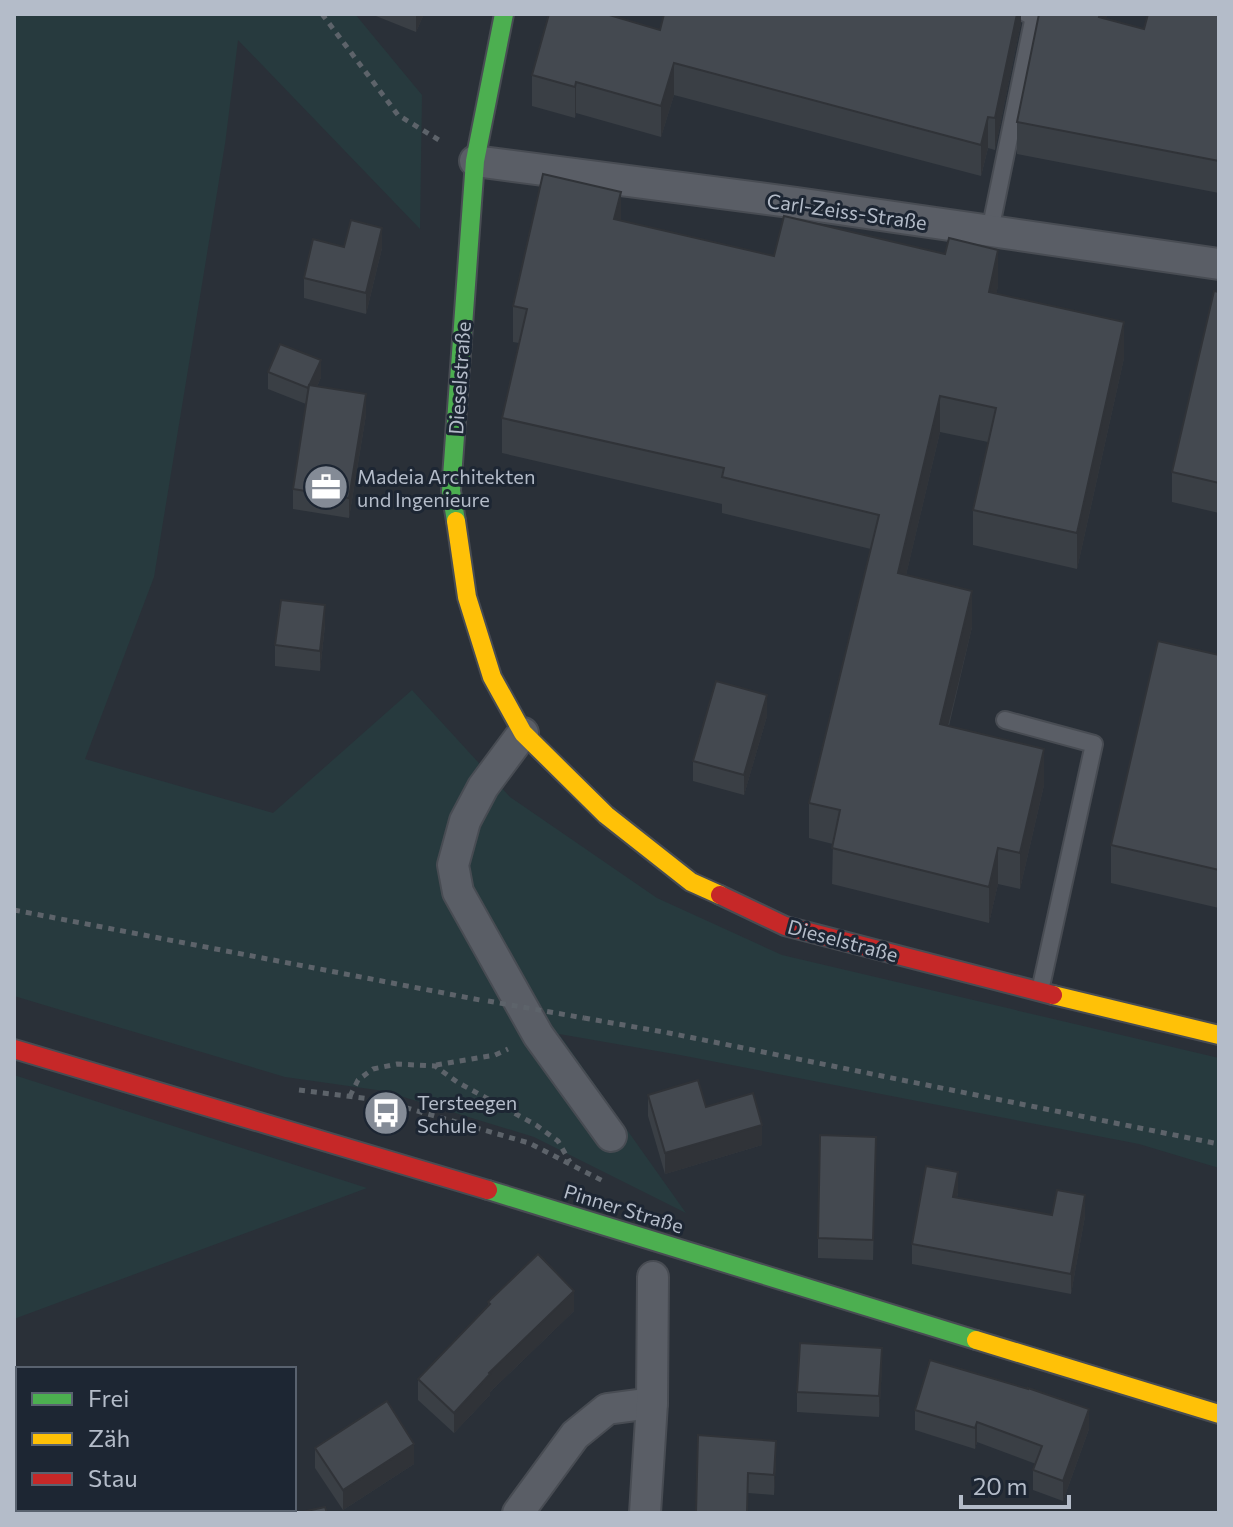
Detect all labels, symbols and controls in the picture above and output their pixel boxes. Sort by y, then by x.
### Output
street label: Carl-Zeiss-Straße [766,188,928,234]
street label: Dieselstraße [443,321,475,435]
office icon: Madeia Architekten und Ingenieure [302,463,350,511]
place label: Madeia Architekten und Ingenieure [357,464,535,511]
street label: Dieselstraße [785,914,901,966]
bus stop icon: Tersteegen Schule [362,1089,410,1137]
place label: Tersteegen Schule [417,1090,517,1137]
street label: Pinner Straße [561,1178,687,1238]
legend [16,1367,296,1511]
text: Frei [88,1383,129,1412]
text: Zäh [88,1423,130,1452]
scale bar [961,1459,1069,1509]
text: Stau [88,1463,138,1492]
text: 20 m [973,1471,1027,1500]

